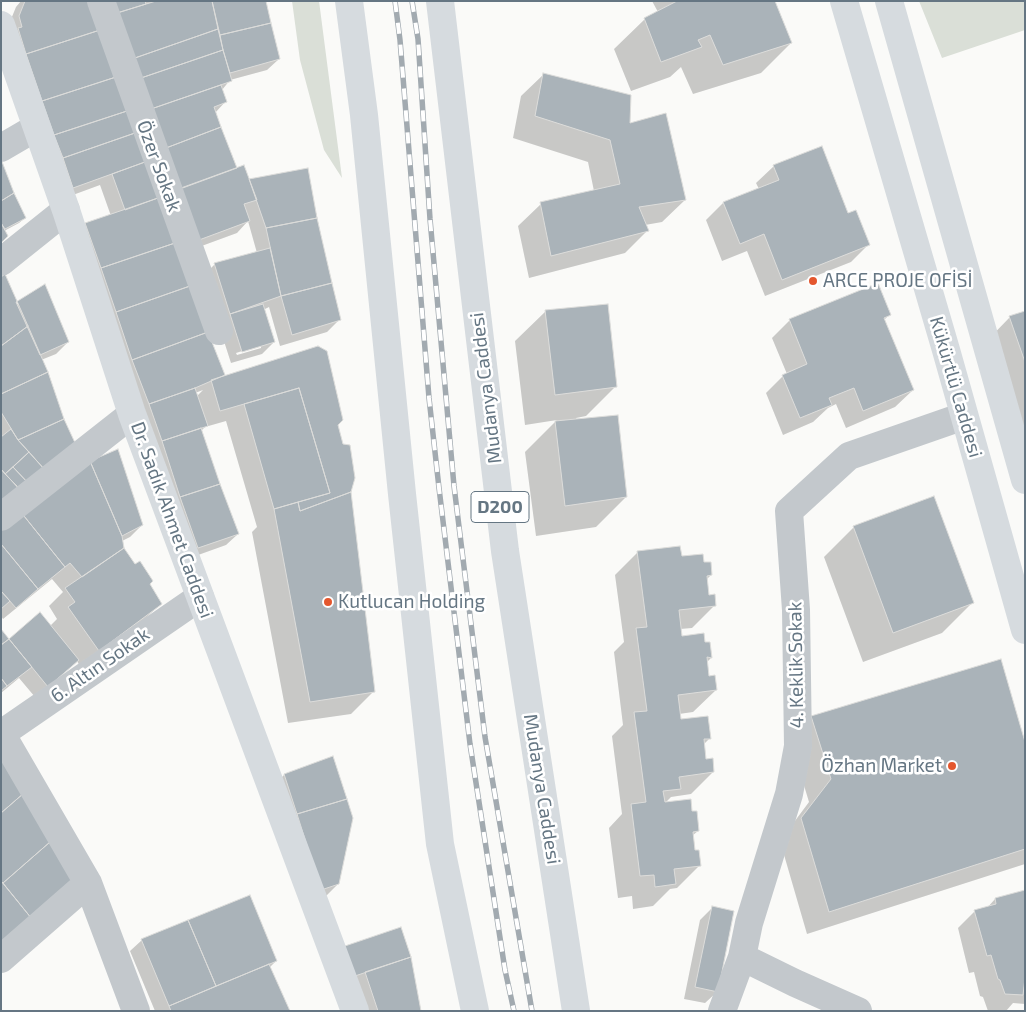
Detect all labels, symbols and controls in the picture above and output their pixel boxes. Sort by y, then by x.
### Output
street label: Özer Sokak [132,117,186,215]
place label: ARCE PROJE OFİSİ [823,270,972,292]
marker: ARCE PROJE OFİSİ [807,275,819,287]
street label: Mudanya Caddesi [465,311,507,465]
street label: Kükürtlü Caddesi [925,314,987,460]
street label: Dr. Sadık Ahmet Caddesi [126,419,218,621]
road number: D200 [471,492,529,522]
place label: Kutlucan Holding [338,591,485,613]
marker: Kutlucan Holding [322,596,334,608]
street label: 4. Keklik Sokak [783,602,809,728]
street label: 6. Altın Sokak [46,623,154,707]
street label: Mudanya Caddesi [519,712,565,866]
place label: Özhan Market [821,755,942,777]
marker: Özhan Market [946,760,958,772]

